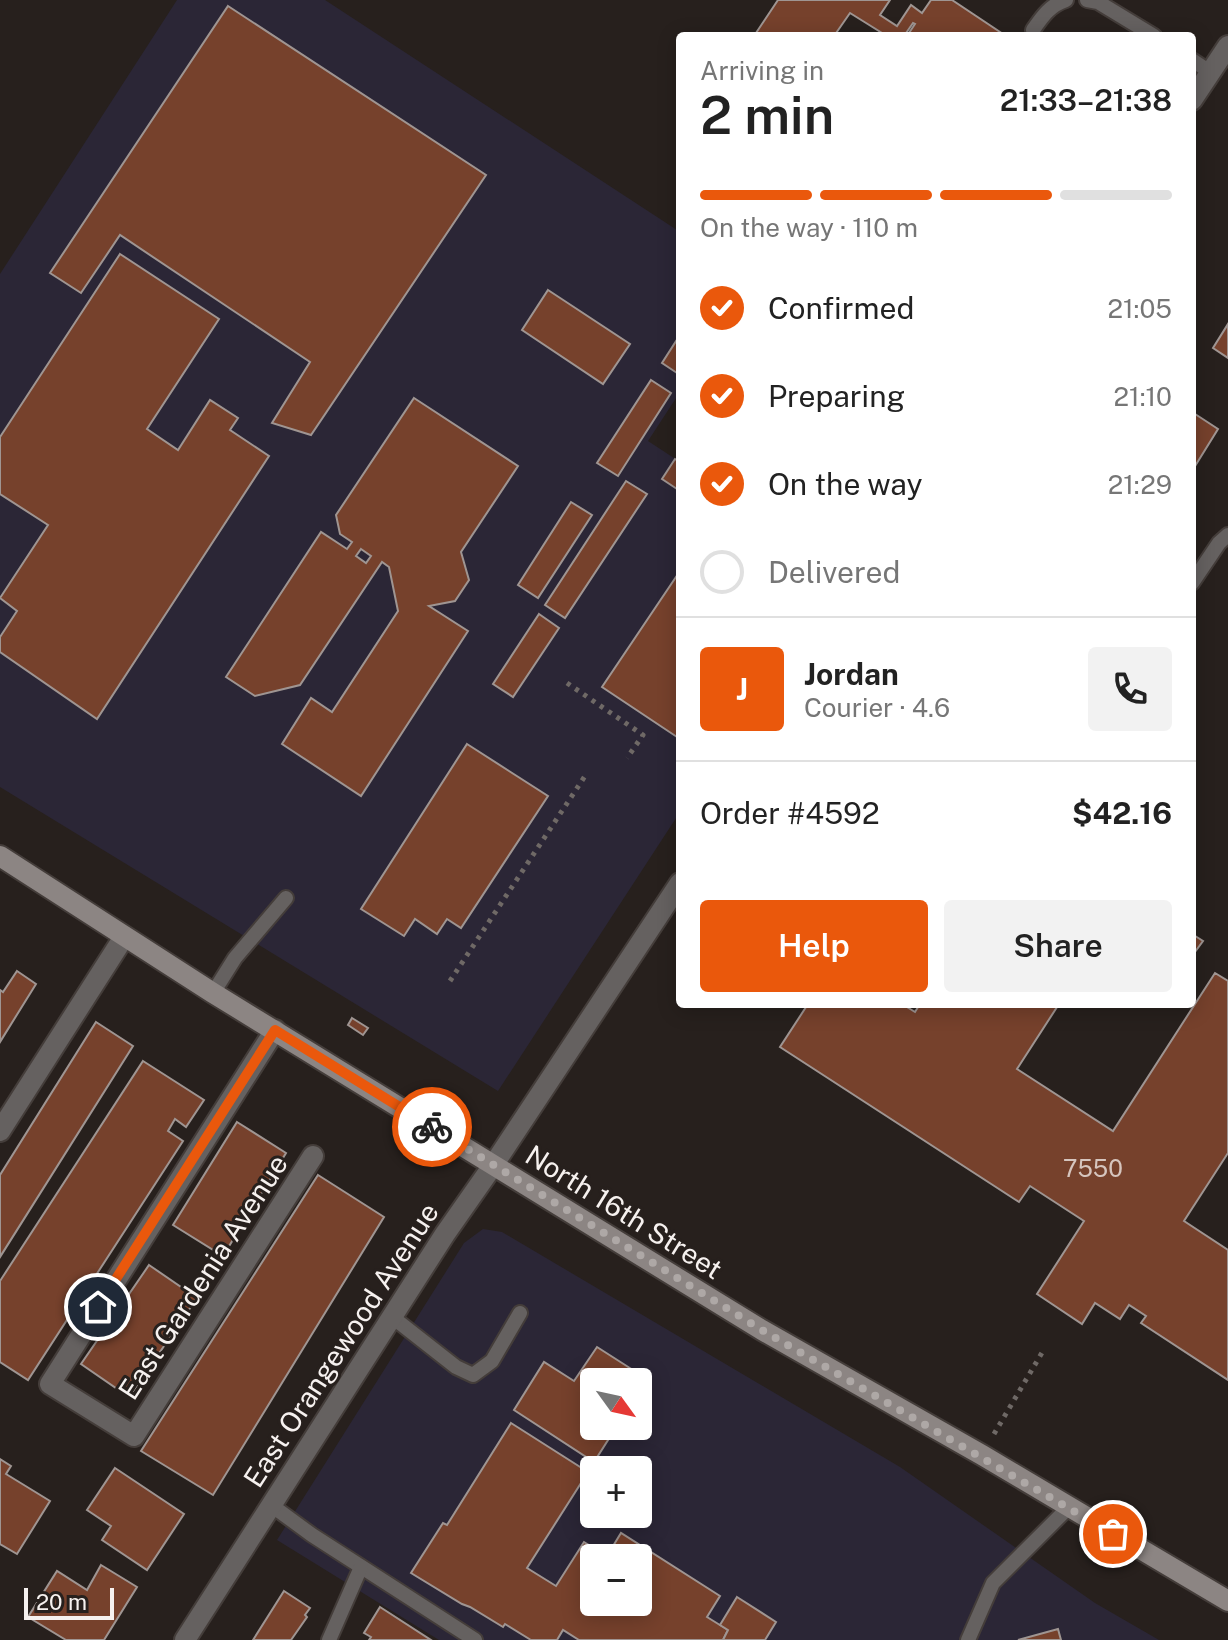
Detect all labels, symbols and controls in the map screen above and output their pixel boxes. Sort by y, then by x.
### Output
text: Arriving in [700,55,824,86]
text: 21:33–21:38 [1000,82,1172,118]
text: 2 min [700,85,834,146]
text: On the way · 110 m [700,212,918,243]
icon: check [700,286,744,330]
text: Confirmed [768,290,914,326]
text: 21:05 [1107,293,1172,324]
icon: check [700,374,744,418]
text: Preparing [768,378,905,414]
text: 21:10 [1114,381,1172,412]
icon: check [700,462,744,506]
text: On the way [768,466,922,502]
text: 21:29 [1108,469,1172,500]
text: Delivered [768,554,900,590]
button: phone [1088,647,1172,731]
text: Jordan [804,656,899,692]
text: J [736,671,748,707]
text: Courier · 4.6 [804,692,950,723]
text: Order #4592 [700,795,880,831]
text: $42.16 [1072,795,1172,831]
button: Help [700,900,928,992]
button: Share [944,900,1172,992]
courier [392,1087,472,1167]
icon: bike [410,1105,454,1149]
street label: North 16th Street [520,1138,729,1285]
street label: East Gardenia Avenue [111,1148,294,1405]
house number: 7550 [1063,1154,1123,1182]
street label: East Orangewood Avenue [236,1196,445,1493]
pin [64,1273,132,1341]
icon: home [76,1285,120,1329]
north arrow [580,1368,652,1440]
map controls [580,1368,652,1616]
button: + [580,1456,652,1528]
pin [1079,1500,1147,1568]
icon: bag [1091,1512,1135,1556]
button: − [580,1544,652,1616]
scale bar [24,1584,114,1620]
text: 20 m [36,1589,87,1615]

